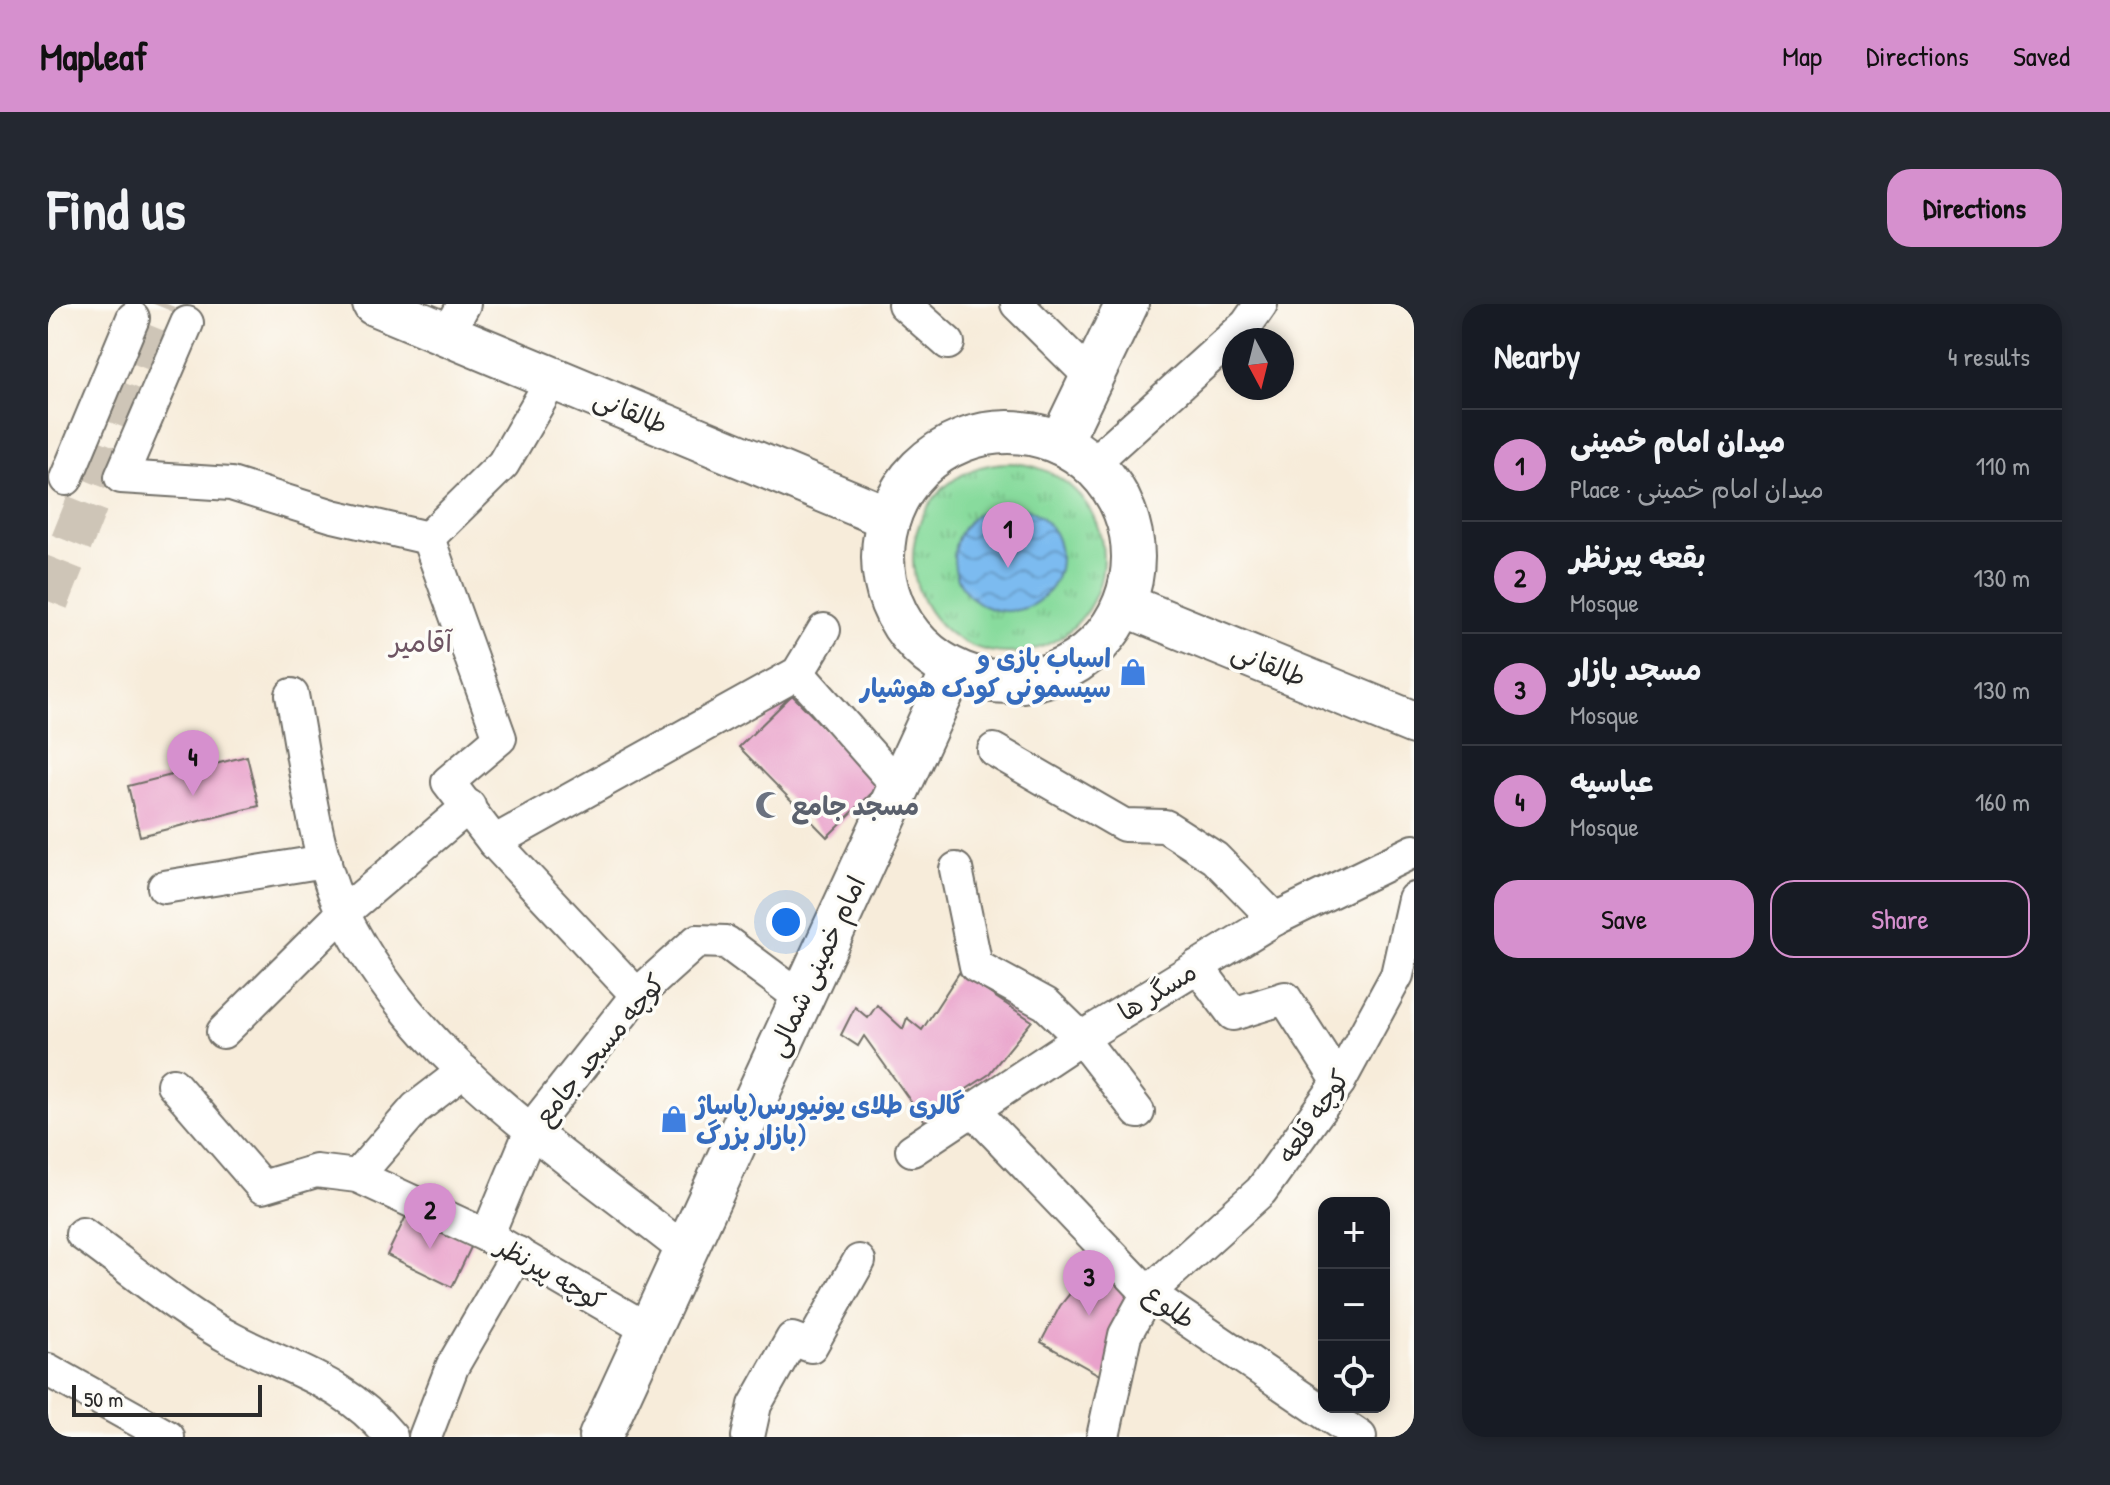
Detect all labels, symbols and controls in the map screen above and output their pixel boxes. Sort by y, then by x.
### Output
text: Mapleaf [40,30,148,82]
text: Map [1782,37,1822,75]
text: Directions [1866,37,1969,75]
text: Saved [2013,37,2070,75]
button: Directions [1887,169,2062,247]
text: Find us [48,171,186,246]
north arrow [1222,328,1294,400]
text: Nearby [1494,333,1580,379]
text: 4 results [1948,339,2030,374]
street label: طالقانی [589,380,673,442]
text: میدان امام خمینی [1570,421,1786,461]
text: 1 [1515,448,1525,483]
text: 110 m [1976,448,2030,483]
text: Place · میدان امام خمینی [1570,471,1824,506]
pin: 1 [982,502,1034,568]
text: بقعه پیرنظر [1570,537,1706,577]
text: 2 [1514,560,1526,595]
text: 130 m [1974,560,2030,595]
text: Mosque [1570,585,1639,620]
district label: آقامیر [388,623,453,661]
street label: طالقانی [1227,633,1311,695]
place label: اسباب بازی و سیسمونی کودک هوشیار [858,640,1111,705]
text: مسجد بازار [1570,649,1702,689]
shop icon: اسباب بازی و سیسمونی کودک هوشیار [1118,657,1148,687]
text: 3 [1514,672,1526,707]
text: 130 m [1974,672,2030,707]
text: Mosque [1570,697,1639,732]
pin: 4 [167,730,219,796]
text: عباسیه [1570,761,1653,801]
text: 4 [1515,784,1525,819]
text: 160 m [1975,784,2030,819]
place label: مسجد جامع [791,788,919,825]
mosque icon: مسجد جامع [754,790,784,820]
text: Mosque [1570,809,1639,844]
street label: امام خمینی شمالی [759,870,876,1063]
button: Save [1494,880,1754,958]
button: Share [1770,880,2030,958]
your location [766,902,806,942]
street label: مسگر ها [1111,953,1203,1029]
street label: کوچه مسجد جامع [525,966,674,1133]
street label: کوچه قلعه [1269,1062,1357,1170]
place label: گالری طلای یونیورس(پاساژ بازار بزرگ) [694,1087,965,1152]
shop icon: گالری طلای یونیورس(پاساژ بازار بزرگ) [659,1104,689,1134]
pin: 2 [404,1183,456,1249]
map controls [1318,1197,1390,1413]
button: + [1318,1197,1390,1269]
street label: کوچه پیرنظر [489,1227,612,1318]
pin: 3 [1063,1250,1115,1316]
button: − [1318,1269,1390,1341]
street label: طلوع [1137,1275,1203,1338]
button: locate [1318,1341,1390,1413]
scale bar [72,1381,262,1417]
text: 50 m [84,1384,123,1414]

